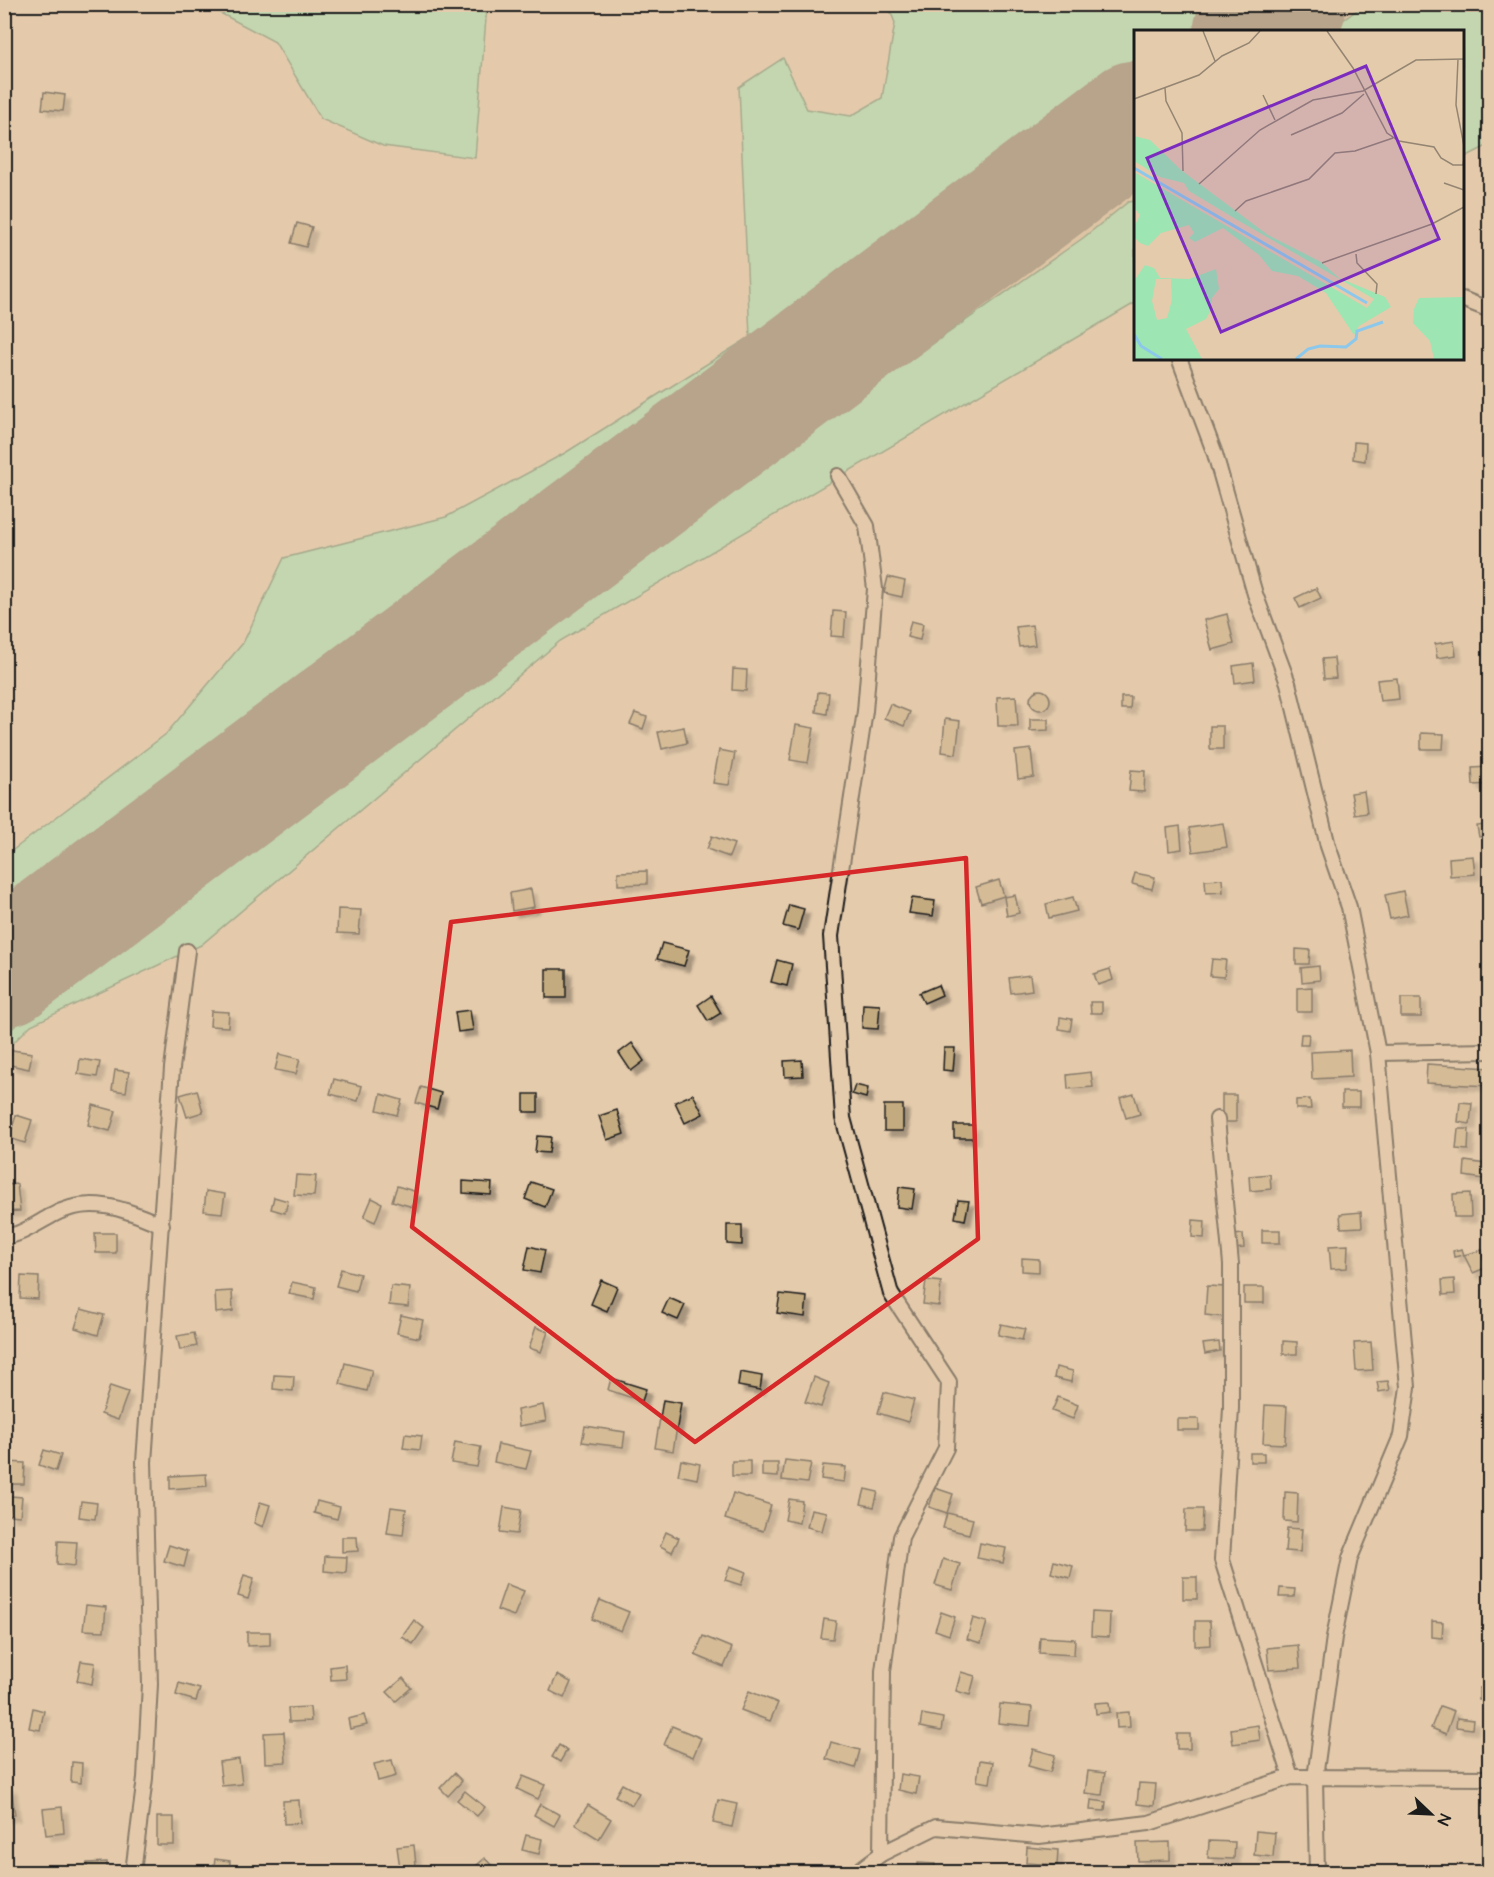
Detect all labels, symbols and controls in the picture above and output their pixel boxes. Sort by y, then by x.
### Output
inset map [1134,30,1464,360]
north arrow [1401,1784,1461,1844]
text: N [1432,1811,1456,1828]

